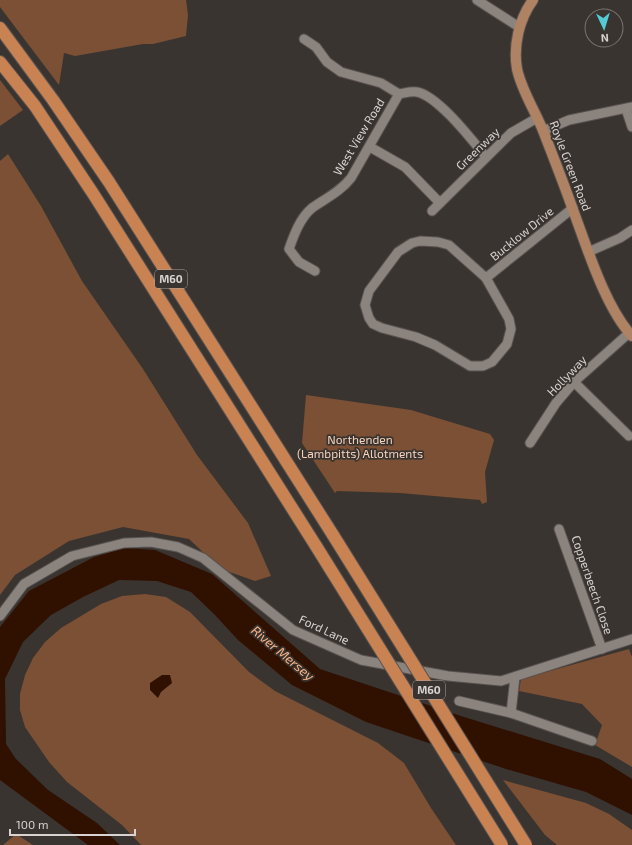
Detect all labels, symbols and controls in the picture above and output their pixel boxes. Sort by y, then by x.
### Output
north arrow [584,8,624,48]
text: N [600,32,609,45]
street label: West View Road [330,95,387,178]
street label: Royle Green Road [547,119,595,213]
street label: Greenway [453,124,502,172]
street label: Bucklow Drive [487,203,556,263]
road number: M60 [155,270,187,288]
street label: Hollyway [544,352,589,398]
park label: Northenden (Lambpitts) Allotments [297,432,423,460]
street label: Copperbeech Close [569,533,616,636]
street label: Ford Lane [297,611,352,647]
water label: River Mersey [248,622,318,684]
road number: M60 [413,681,445,699]
scale bar [10,811,135,837]
text: 100 m [16,817,48,831]

